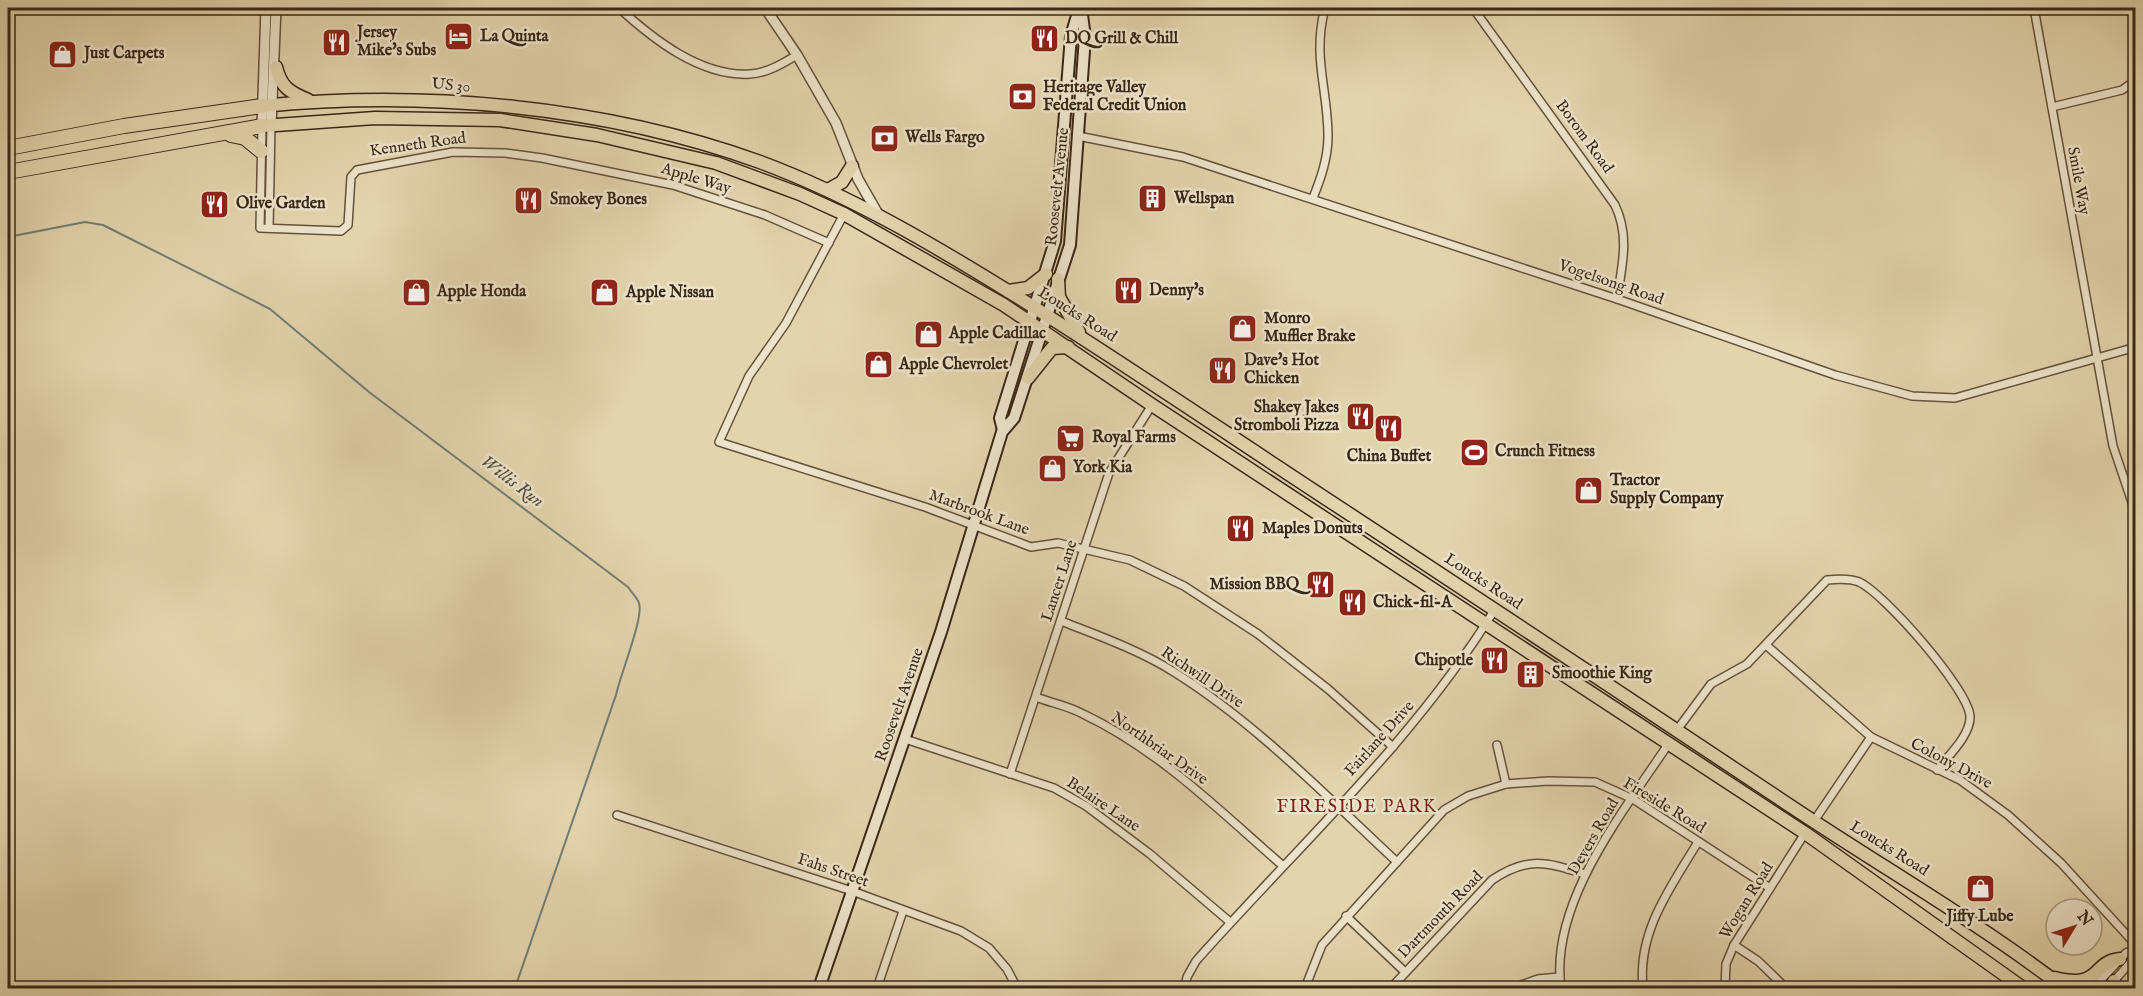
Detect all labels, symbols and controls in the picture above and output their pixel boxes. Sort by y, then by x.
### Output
hotel icon: La Quinta [443,21,475,53]
place label: Jersey Mike's Subs [355,23,437,61]
restaurant icon: DQ Grill & Chill [1028,23,1060,55]
restaurant icon: Jersey Mike's Subs [320,26,352,58]
place label: La Quinta [480,27,549,47]
place label: DQ Grill & Chill [1065,29,1179,49]
shop icon: Just Carpets [47,38,79,70]
place label: Just Carpets [82,44,165,64]
street label: US 30 [431,74,471,98]
place label: Heritage Valley Federal Credit Union [1043,78,1187,116]
bank icon: Heritage Valley Federal Credit Union [1006,81,1038,113]
street label: Borom Road [1551,96,1618,178]
bank icon: Wells Fargo [868,122,900,154]
street label: Roosevelt Avenue [1042,127,1074,247]
street label: Kenneth Road [369,128,468,162]
place label: Wells Fargo [904,128,985,148]
street label: Smile Way [2062,145,2094,217]
street label: Apple Way [658,159,734,199]
building icon: Wellspan [1137,183,1169,215]
restaurant icon: Smokey Bones [513,184,545,216]
restaurant icon: Olive Garden [199,188,231,220]
place label: Wellspan [1173,189,1235,209]
place label: Smokey Bones [550,190,647,210]
place label: Olive Garden [236,194,326,214]
street label: Vogelsong Road [1555,255,1667,310]
restaurant icon: Denny's [1112,275,1144,307]
shop icon: Apple Honda [400,276,432,308]
shop icon: Apple Nissan [589,277,621,309]
place label: Denny's [1149,281,1204,301]
place label: Apple Honda [436,282,527,302]
place label: Apple Nissan [625,283,714,303]
street label: Loucks Road [1034,283,1120,347]
place label: Monro Muffler Brake [1264,309,1356,347]
shop icon: Monro Muffler Brake [1227,312,1259,344]
shop icon: Apple Cadillac [912,318,944,350]
place label: Apple Cadillac [948,324,1046,344]
shop icon: Apple Chevrolet [862,349,894,381]
place label: Dave's Hot Chicken [1244,351,1319,389]
restaurant icon: Dave's Hot Chicken [1207,354,1239,386]
place label: Apple Chevrolet [898,355,1009,375]
place label: Shakey Jakes Stromboli Pizza [1234,398,1340,436]
restaurant icon: Shakey Jakes Stromboli Pizza [1344,401,1376,433]
restaurant icon: China Buffet [1373,413,1405,445]
supermarket icon: Royal Farms [1055,422,1087,454]
place label: Royal Farms [1092,428,1176,448]
sports icon: Crunch Fitness [1458,436,1490,468]
place label: Crunch Fitness [1495,442,1595,462]
place label: China Buffet [1347,447,1432,467]
water label: Willis Run [476,451,548,513]
shop icon: York Kia [1036,452,1068,484]
place label: York Kia [1073,458,1133,478]
place label: Tractor Supply Company [1609,471,1725,509]
shop icon: Tractor Supply Company [1573,474,1605,506]
street label: Marbrook Lane [926,486,1032,540]
restaurant icon: Maples Donuts [1225,513,1257,545]
place label: Maples Donuts [1262,519,1363,539]
street label: Lancer Lane [1037,538,1083,624]
street label: Loucks Road [1440,549,1526,615]
restaurant icon: Mission BBQ [1304,569,1336,601]
place label: Mission BBQ [1209,575,1311,595]
restaurant icon: Chick-fil-A [1336,587,1368,619]
place label: Chick-fil-A [1373,593,1453,613]
street label: Richwill Drive [1157,643,1247,713]
restaurant icon: Chipotle [1478,645,1510,677]
street label: Roosevelt Avenue [871,646,929,764]
place label: Chipotle [1414,651,1474,671]
building icon: Smoothie King [1515,658,1547,690]
place label: Smoothie King [1552,664,1653,684]
street label: Fairlane Drive [1341,697,1419,781]
street label: Northbriar Drive [1107,708,1211,790]
street label: Colony Drive [1907,734,1995,794]
street label: Belaire Lane [1062,773,1144,837]
street label: Fireside Road [1619,773,1709,839]
street label: Devers Road [1564,794,1624,879]
district label: FIRESIDE PARK [1276,796,1438,819]
street label: Loucks Road [1846,817,1932,881]
street label: Fahs Street [795,849,872,893]
street label: Wogan Road [1716,858,1779,943]
street label: Dartmouth Road [1394,867,1488,963]
shop icon: Jiffy Lube [1964,873,1996,905]
north arrow [2044,897,2104,957]
place label: Jiffy Lube [1944,907,2014,927]
text: N [2071,907,2096,931]

